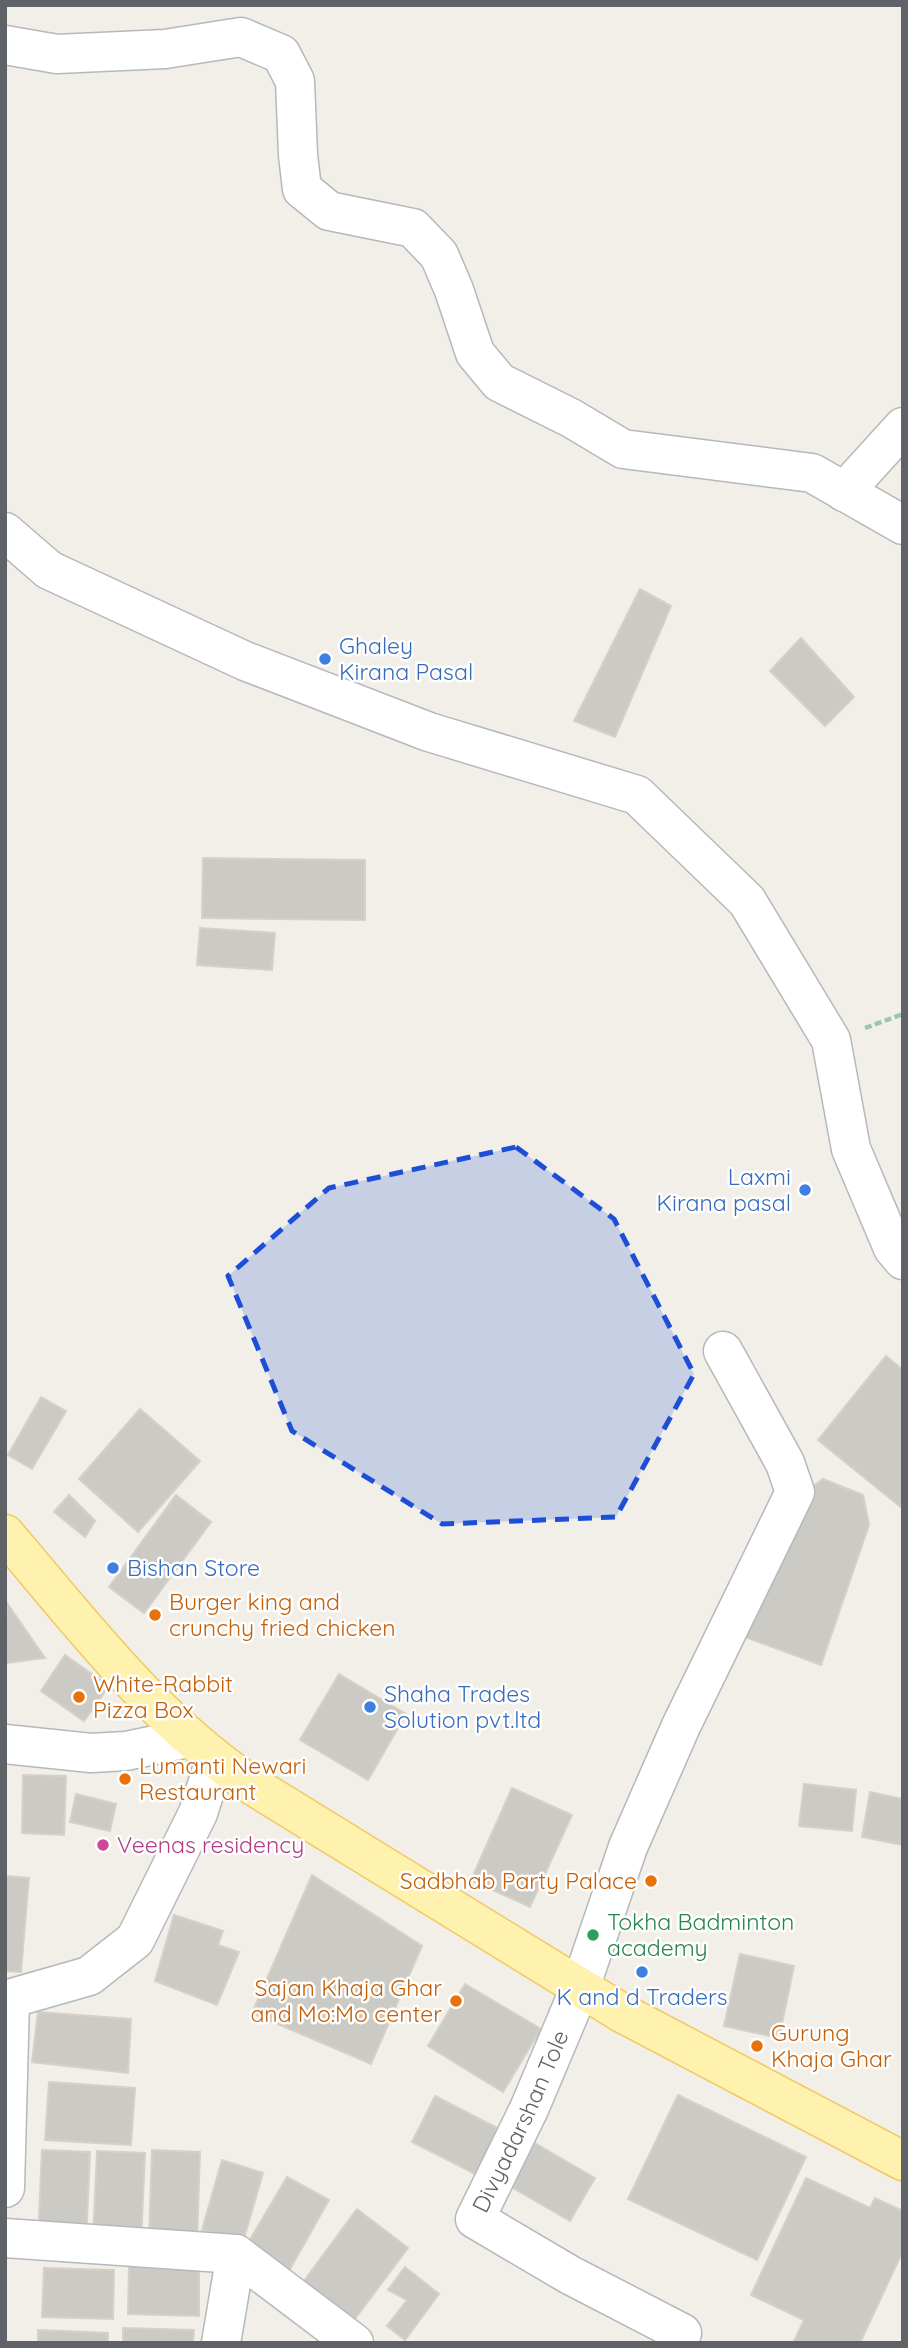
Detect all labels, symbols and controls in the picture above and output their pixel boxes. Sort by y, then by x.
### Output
place label: Ghaley Kirana Pasal [339,631,473,686]
marker: Ghaley Kirana Pasal [317,651,333,667]
place label: Laxmi Kirana pasal [656,1162,791,1217]
marker: Laxmi Kirana pasal [797,1182,813,1198]
place label: Bishan Store [127,1553,260,1582]
marker: Bishan Store [105,1560,121,1576]
place label: Burger king and crunchy fried chicken [169,1587,396,1642]
marker: Burger king and crunchy fried chicken [147,1607,163,1623]
place label: White-Rabbit Pizza Box [93,1669,233,1724]
place label: Shaha Trades Solution pvt.ltd [384,1679,541,1734]
marker: White-Rabbit Pizza Box [71,1689,87,1705]
marker: Shaha Trades Solution pvt.ltd [362,1699,378,1715]
place label: Lumanti Newari Restaurant [139,1751,306,1806]
marker: Lumanti Newari Restaurant [117,1771,133,1787]
place label: Veenas residency [117,1830,304,1859]
marker: Veenas residency [95,1837,111,1853]
place label: Sadbhab Party Palace [400,1866,637,1895]
marker: Sadbhab Party Palace [643,1873,659,1889]
place label: Tokha Badminton academy [607,1907,794,1962]
marker: Tokha Badminton academy [585,1927,601,1943]
marker: K and d Traders [634,1964,650,1980]
place label: Sajan Khaja Ghar and Mo:Mo center [250,1973,442,2028]
place label: K and d Traders [556,1982,728,2011]
marker: Sajan Khaja Ghar and Mo:Mo center [448,1993,464,2009]
place label: Gurung Khaja Ghar [771,2018,892,2073]
street label: Divyadarshan Tole [465,2026,575,2217]
marker: Gurung Khaja Ghar [749,2038,765,2054]

